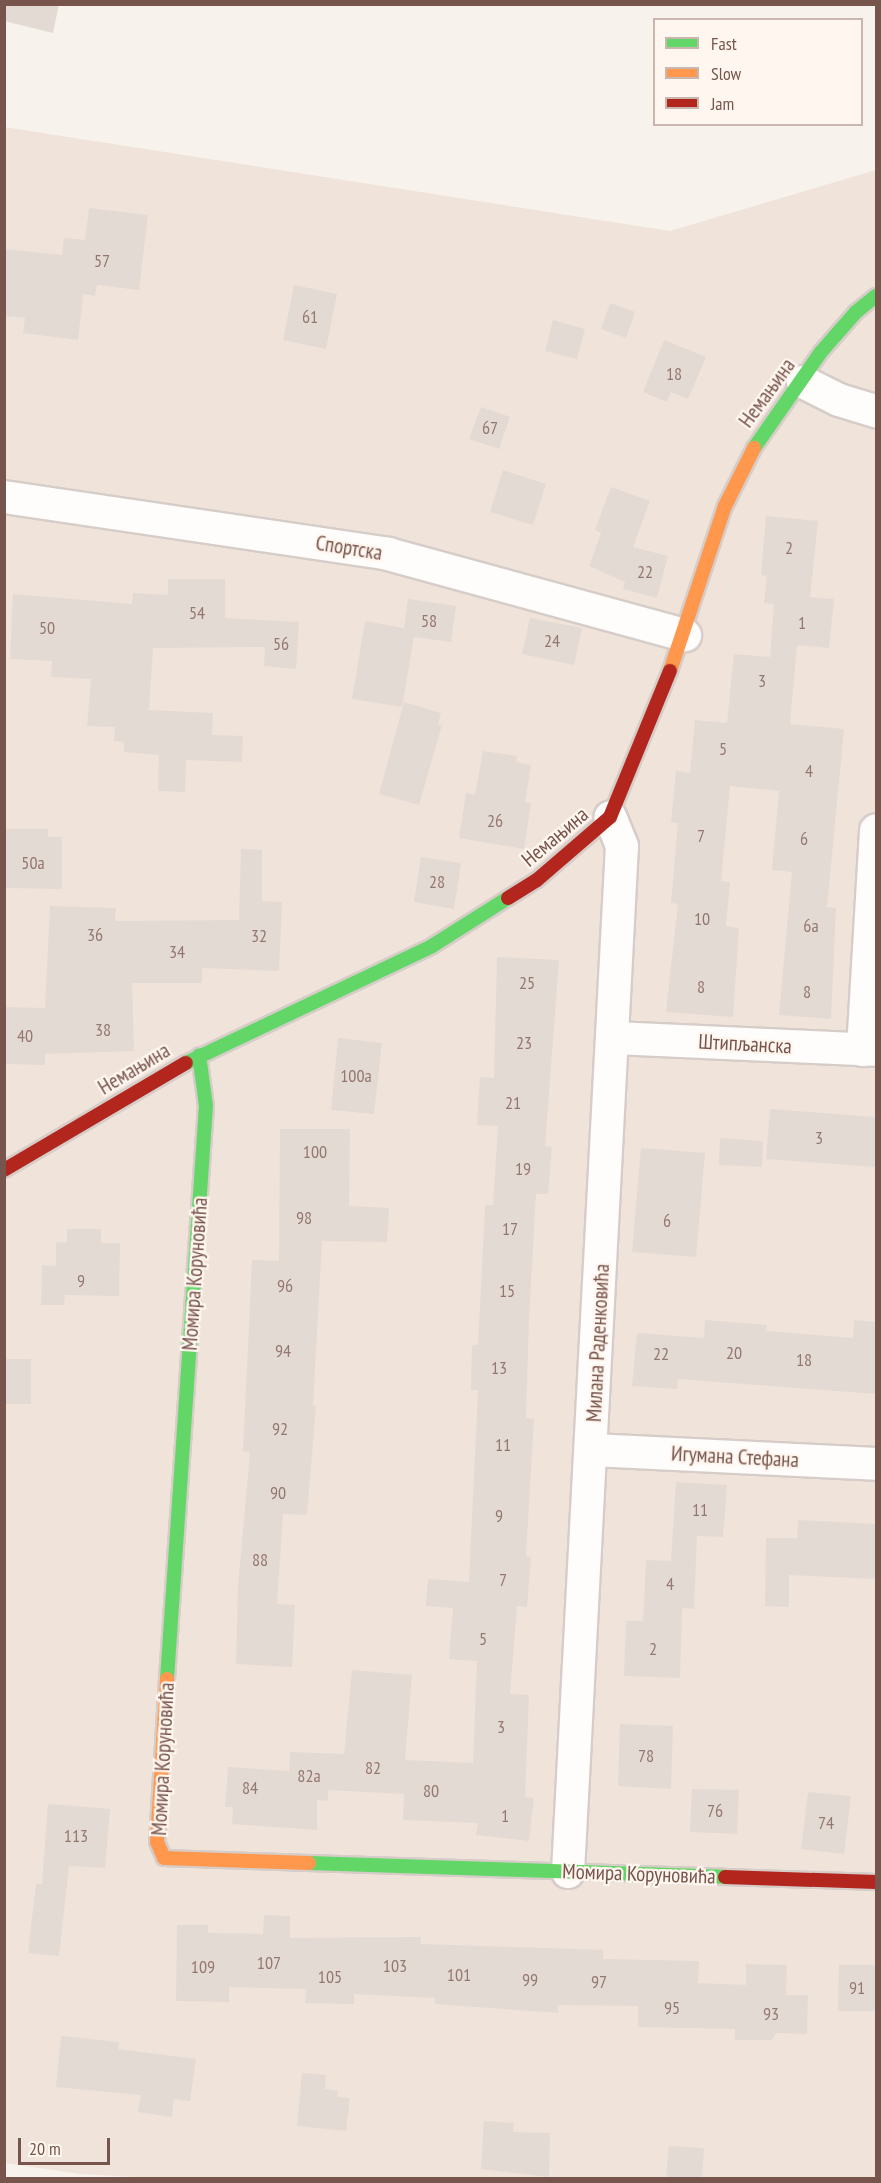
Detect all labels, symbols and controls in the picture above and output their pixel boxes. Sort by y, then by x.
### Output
legend [653,18,863,126]
text: Fast [711,32,737,55]
text: Slow [711,62,741,85]
text: Jam [711,92,734,115]
house number: 57 [94,250,110,272]
house number: 61 [302,306,318,328]
street label: Немањина [734,354,800,432]
house number: 18 [666,363,682,385]
house number: 67 [482,417,498,439]
street label: Спортска [314,530,384,566]
house number: 2 [785,537,793,559]
house number: 22 [637,561,653,583]
house number: 54 [189,602,205,624]
house number: 58 [421,610,437,632]
house number: 1 [798,612,806,634]
house number: 50 [39,617,55,639]
house number: 24 [544,630,560,652]
house number: 56 [273,633,289,655]
house number: 3 [758,670,766,692]
house number: 5 [719,738,727,760]
house number: 4 [805,760,813,782]
street label: Немањина [517,802,593,872]
house number: 26 [487,810,503,832]
house number: 7 [697,825,705,847]
house number: 6 [800,828,808,850]
house number: 50a [21,852,45,874]
house number: 28 [429,871,445,893]
house number: 10 [694,908,710,930]
house number: 6a [803,915,819,937]
house number: 36 [87,924,103,946]
house number: 32 [251,925,267,947]
house number: 34 [169,941,185,963]
house number: 25 [519,972,535,994]
house number: 8 [697,976,705,998]
house number: 8 [803,981,811,1003]
house number: 38 [95,1019,111,1041]
house number: 40 [17,1025,33,1047]
street label: Штипљанска [698,1029,792,1059]
house number: 23 [516,1032,532,1054]
street label: Немањина [94,1038,174,1100]
house number: 100a [340,1065,372,1087]
house number: 21 [505,1092,521,1114]
house number: 3 [815,1127,823,1149]
house number: 100 [303,1141,327,1163]
house number: 19 [515,1158,531,1180]
street label: Момира Коруновића [177,1197,213,1351]
house number: 98 [296,1207,312,1229]
house number: 6 [663,1210,671,1232]
house number: 17 [502,1218,518,1240]
street label: Милана Раденковића [581,1263,615,1423]
house number: 9 [77,1270,85,1292]
house number: 96 [277,1275,293,1297]
house number: 15 [499,1280,515,1302]
house number: 94 [275,1340,291,1362]
house number: 20 [726,1342,742,1364]
house number: 22 [653,1343,669,1365]
house number: 18 [796,1349,812,1371]
house number: 13 [491,1357,507,1379]
house number: 92 [272,1418,288,1440]
house number: 11 [495,1434,511,1456]
street label: Игумана Стефана [671,1441,799,1473]
house number: 90 [270,1482,286,1504]
house number: 11 [692,1499,708,1521]
house number: 9 [495,1505,503,1527]
house number: 88 [252,1549,268,1571]
house number: 7 [499,1569,507,1591]
house number: 4 [666,1573,674,1595]
house number: 5 [479,1628,487,1650]
house number: 2 [649,1638,657,1660]
street label: Момира Коруновића [146,1682,180,1836]
house number: 3 [497,1716,505,1738]
house number: 78 [638,1745,654,1767]
house number: 82 [365,1757,381,1779]
house number: 82a [297,1765,321,1787]
house number: 84 [242,1777,258,1799]
house number: 80 [423,1780,439,1802]
house number: 76 [707,1800,723,1822]
house number: 1 [501,1805,509,1827]
house number: 74 [818,1812,834,1834]
house number: 113 [64,1825,88,1847]
street label: Момира Коруновића [562,1859,716,1889]
house number: 107 [257,1952,281,1974]
house number: 103 [383,1955,407,1977]
house number: 109 [191,1956,215,1978]
house number: 101 [447,1964,471,1986]
house number: 105 [318,1966,342,1988]
house number: 99 [522,1969,538,1991]
house number: 97 [591,1971,607,1993]
house number: 91 [849,1977,865,1999]
house number: 95 [664,1997,680,2019]
house number: 93 [763,2003,779,2025]
scale bar [21,2126,112,2164]
text: 20 m [29,2137,61,2160]

